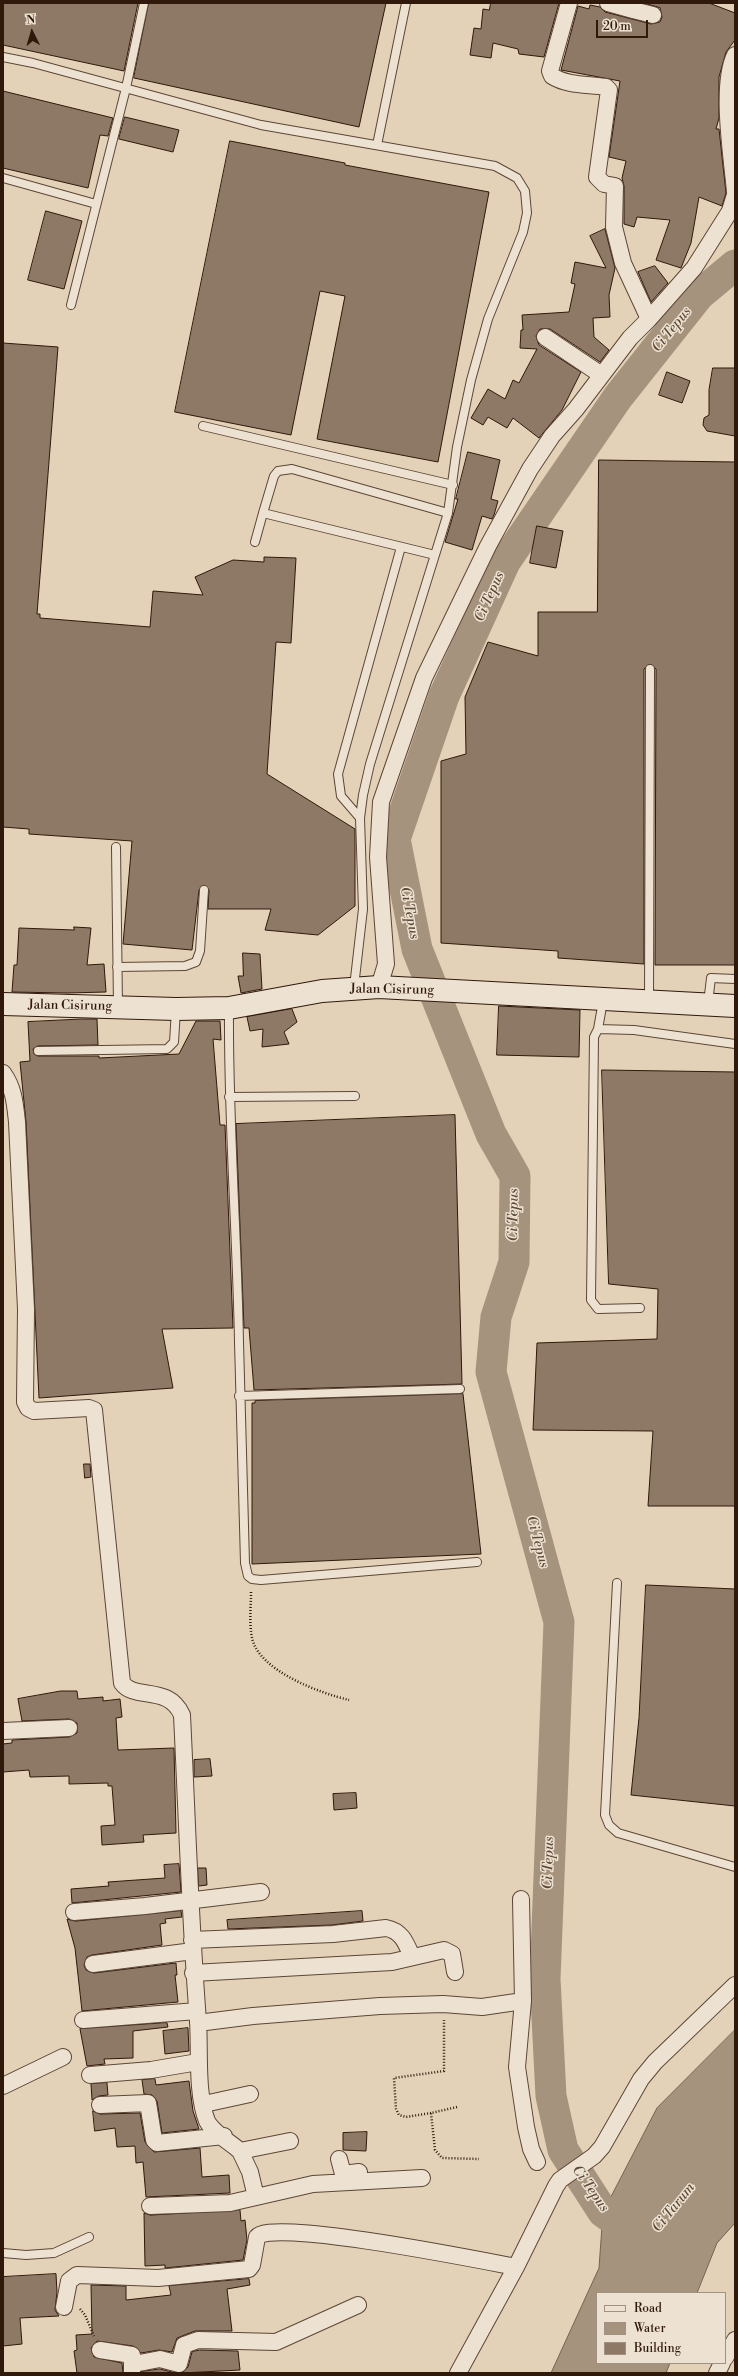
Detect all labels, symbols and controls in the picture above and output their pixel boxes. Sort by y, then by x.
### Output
north arrow [12,12,52,52]
scale bar [598,12,650,38]
text: N [26,13,36,27]
text: 20 m [603,19,631,34]
water label: Ci Tepus [649,304,695,356]
water label: Ci Tepus [472,569,508,625]
water label: Ci Tepus [396,885,422,941]
street label: Jalan Cisirung [350,981,434,999]
street label: Jalan Cisirung [28,997,112,1015]
water label: Ci Tepus [505,1188,523,1242]
water label: Ci Tepus [522,1514,552,1570]
water label: Ci Tepus [540,1836,558,1890]
water label: Ci Tepus [568,2162,612,2216]
water label: Ci Tarum [649,2180,699,2236]
legend [596,2292,726,2364]
text: Road [634,2301,662,2316]
text: Water [634,2321,666,2336]
text: Building [634,2341,681,2356]

